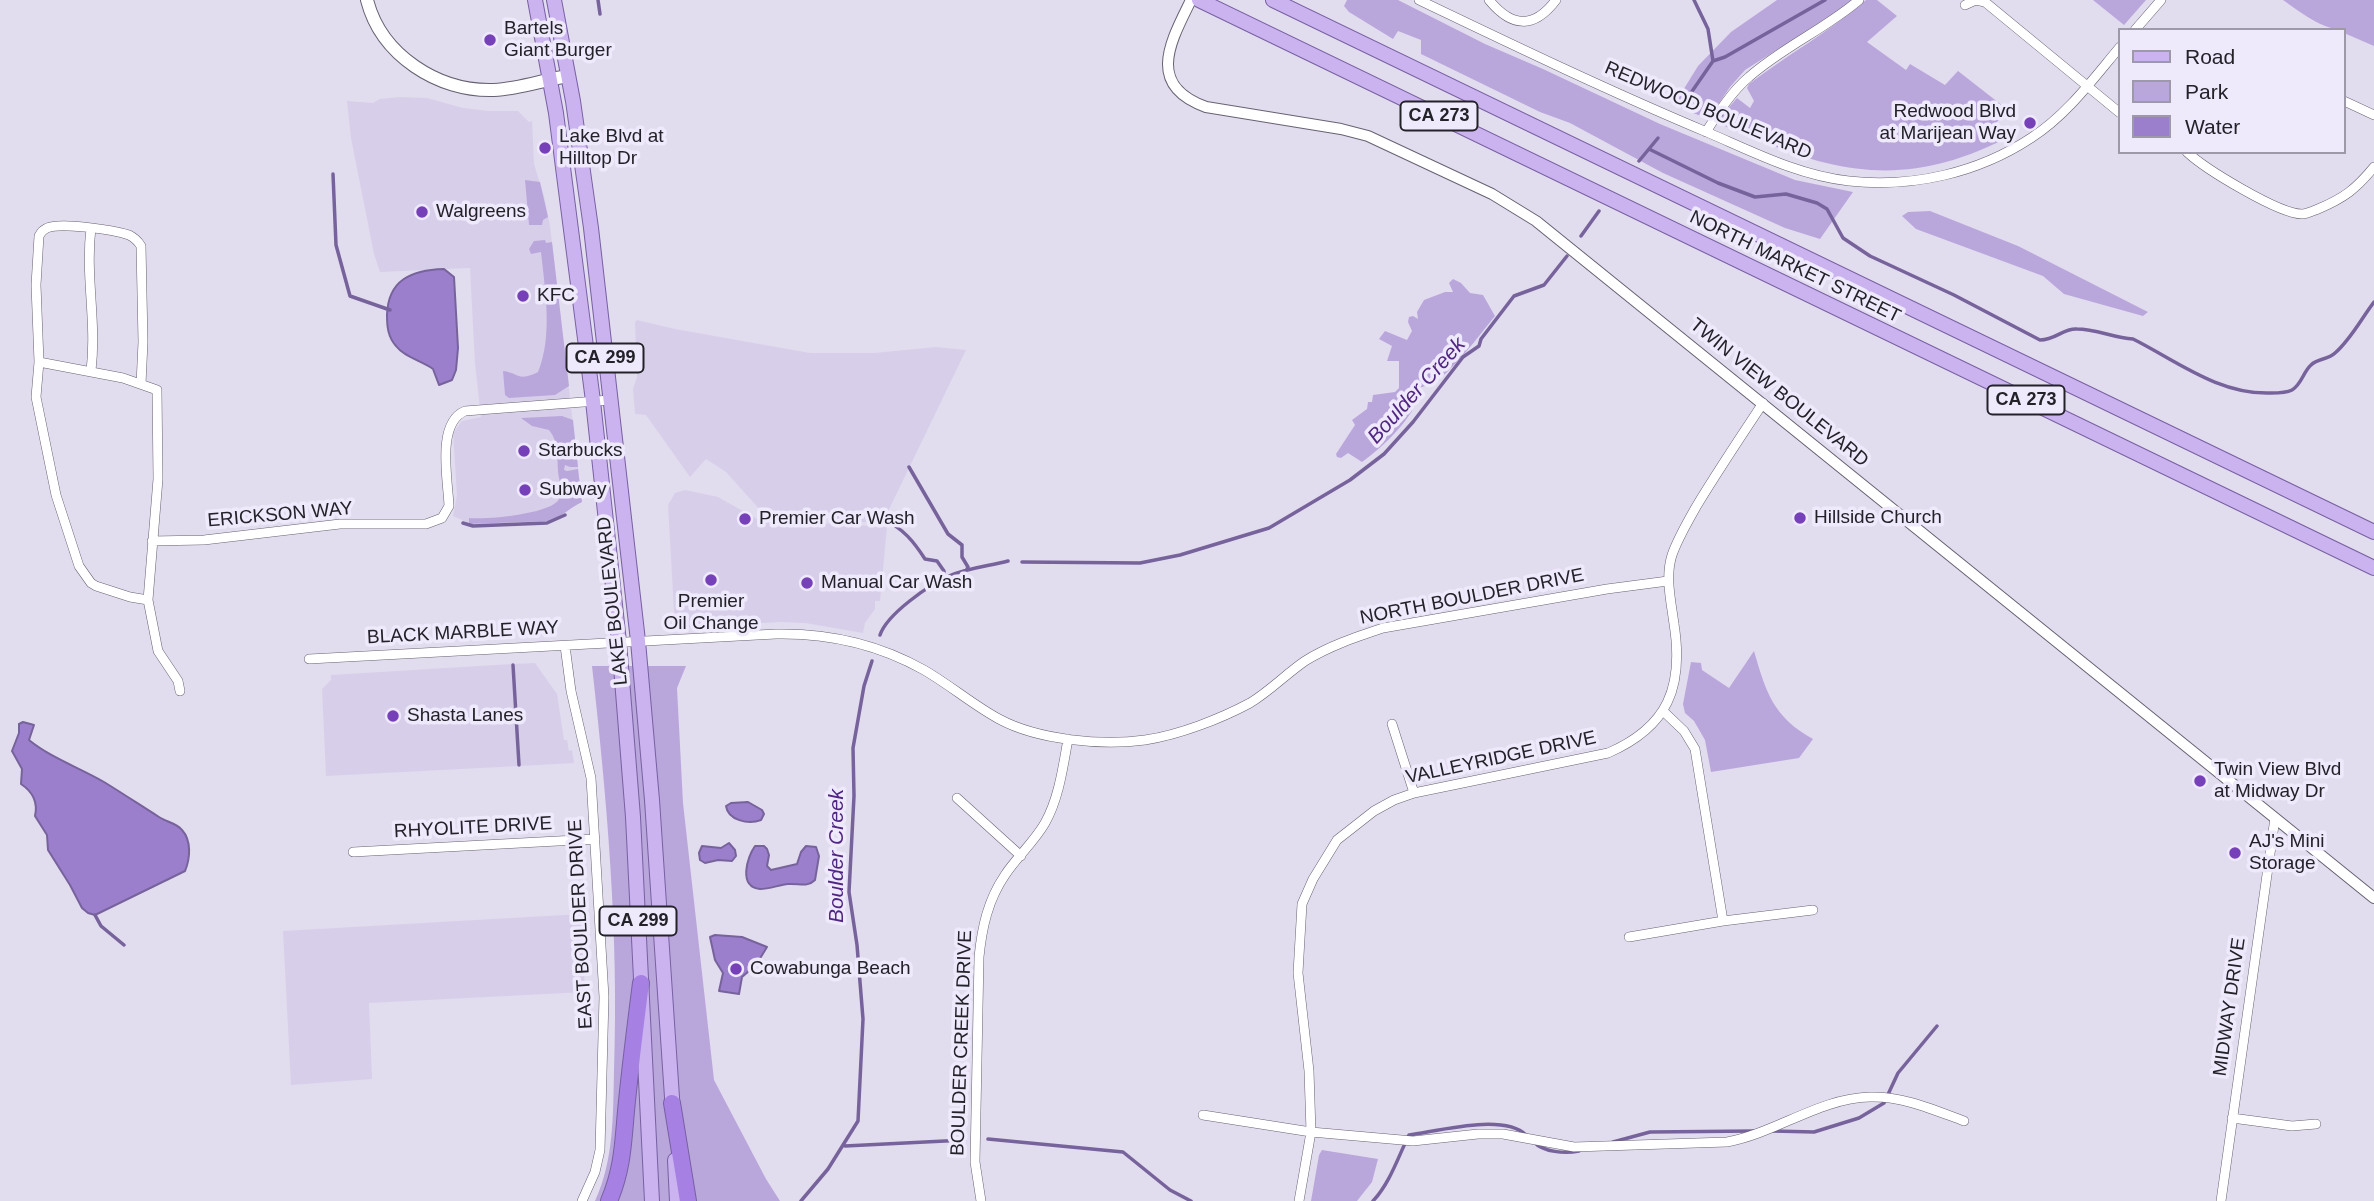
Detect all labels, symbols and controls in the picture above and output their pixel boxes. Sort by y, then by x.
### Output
place label: Bartels Giant Burger [504,18,612,62]
legend [2118,28,2346,154]
marker: Bartels Giant Burger [482,32,498,48]
text: Road [2185,45,2235,68]
street label: REDWOOD BOULEVARD [1601,57,1815,165]
text: Park [2185,80,2228,103]
place label: Redwood Blvd at Marijean Way [1879,101,2016,145]
road number: CA 273 [1400,102,1478,131]
marker: Redwood Blvd at Marijean Way [2022,115,2038,131]
text: Water [2185,115,2240,138]
place label: Lake Blvd at Hilltop Dr [559,126,664,170]
marker: Lake Blvd at Hilltop Dr [537,140,553,156]
place label: Walgreens [436,201,526,223]
marker: Walgreens [414,204,430,220]
street label: NORTH MARKET STREET [1686,206,1904,328]
place label: KFC [537,285,575,307]
marker: KFC [515,288,531,304]
street label: TWIN VIEW BOULEVARD [1685,314,1873,472]
water label: Boulder Creek [1363,333,1471,449]
road number: CA 299 [566,344,644,372]
road number: CA 273 [1988,386,2064,414]
place label: Starbucks [538,440,622,462]
marker: Starbucks [516,443,532,459]
place label: Subway [539,479,607,501]
marker: Subway [517,482,533,498]
street label: ERICKSON WAY [206,497,354,533]
place label: Hillside Church [1814,507,1942,529]
place label: Premier Car Wash [759,508,915,530]
marker: Hillside Church [1792,510,1808,526]
marker: Premier Car Wash [737,511,753,527]
street label: LAKE BOULEVARD [593,515,633,687]
street label: NORTH BOULDER DRIVE [1358,564,1586,630]
marker: Premier Oil Change [703,572,719,588]
place label: Manual Car Wash [821,572,972,594]
marker: Manual Car Wash [799,575,815,591]
place label: Premier Oil Change [663,591,759,635]
street label: BLACK MARBLE WAY [366,617,560,649]
place label: Shasta Lanes [407,705,523,727]
marker: Shasta Lanes [385,708,401,724]
street label: VALLEYRIDGE DRIVE [1404,727,1598,789]
place label: Twin View Blvd at Midway Dr [2214,759,2341,803]
marker: Twin View Blvd at Midway Dr [2192,773,2208,789]
water label: Boulder Creek [824,789,850,923]
street label: RHYOLITE DRIVE [393,812,553,844]
street label: EAST BOULDER DRIVE [564,818,598,1030]
place label: AJ's Mini Storage [2249,831,2324,875]
marker: AJ's Mini Storage [2227,845,2243,861]
road number: CA 299 [600,906,676,936]
street label: BOULDER CREEK DRIVE [947,930,977,1156]
street label: MIDWAY DRIVE [2209,936,2251,1078]
place label: Cowabunga Beach [750,958,911,980]
marker: Cowabunga Beach [728,961,744,977]

